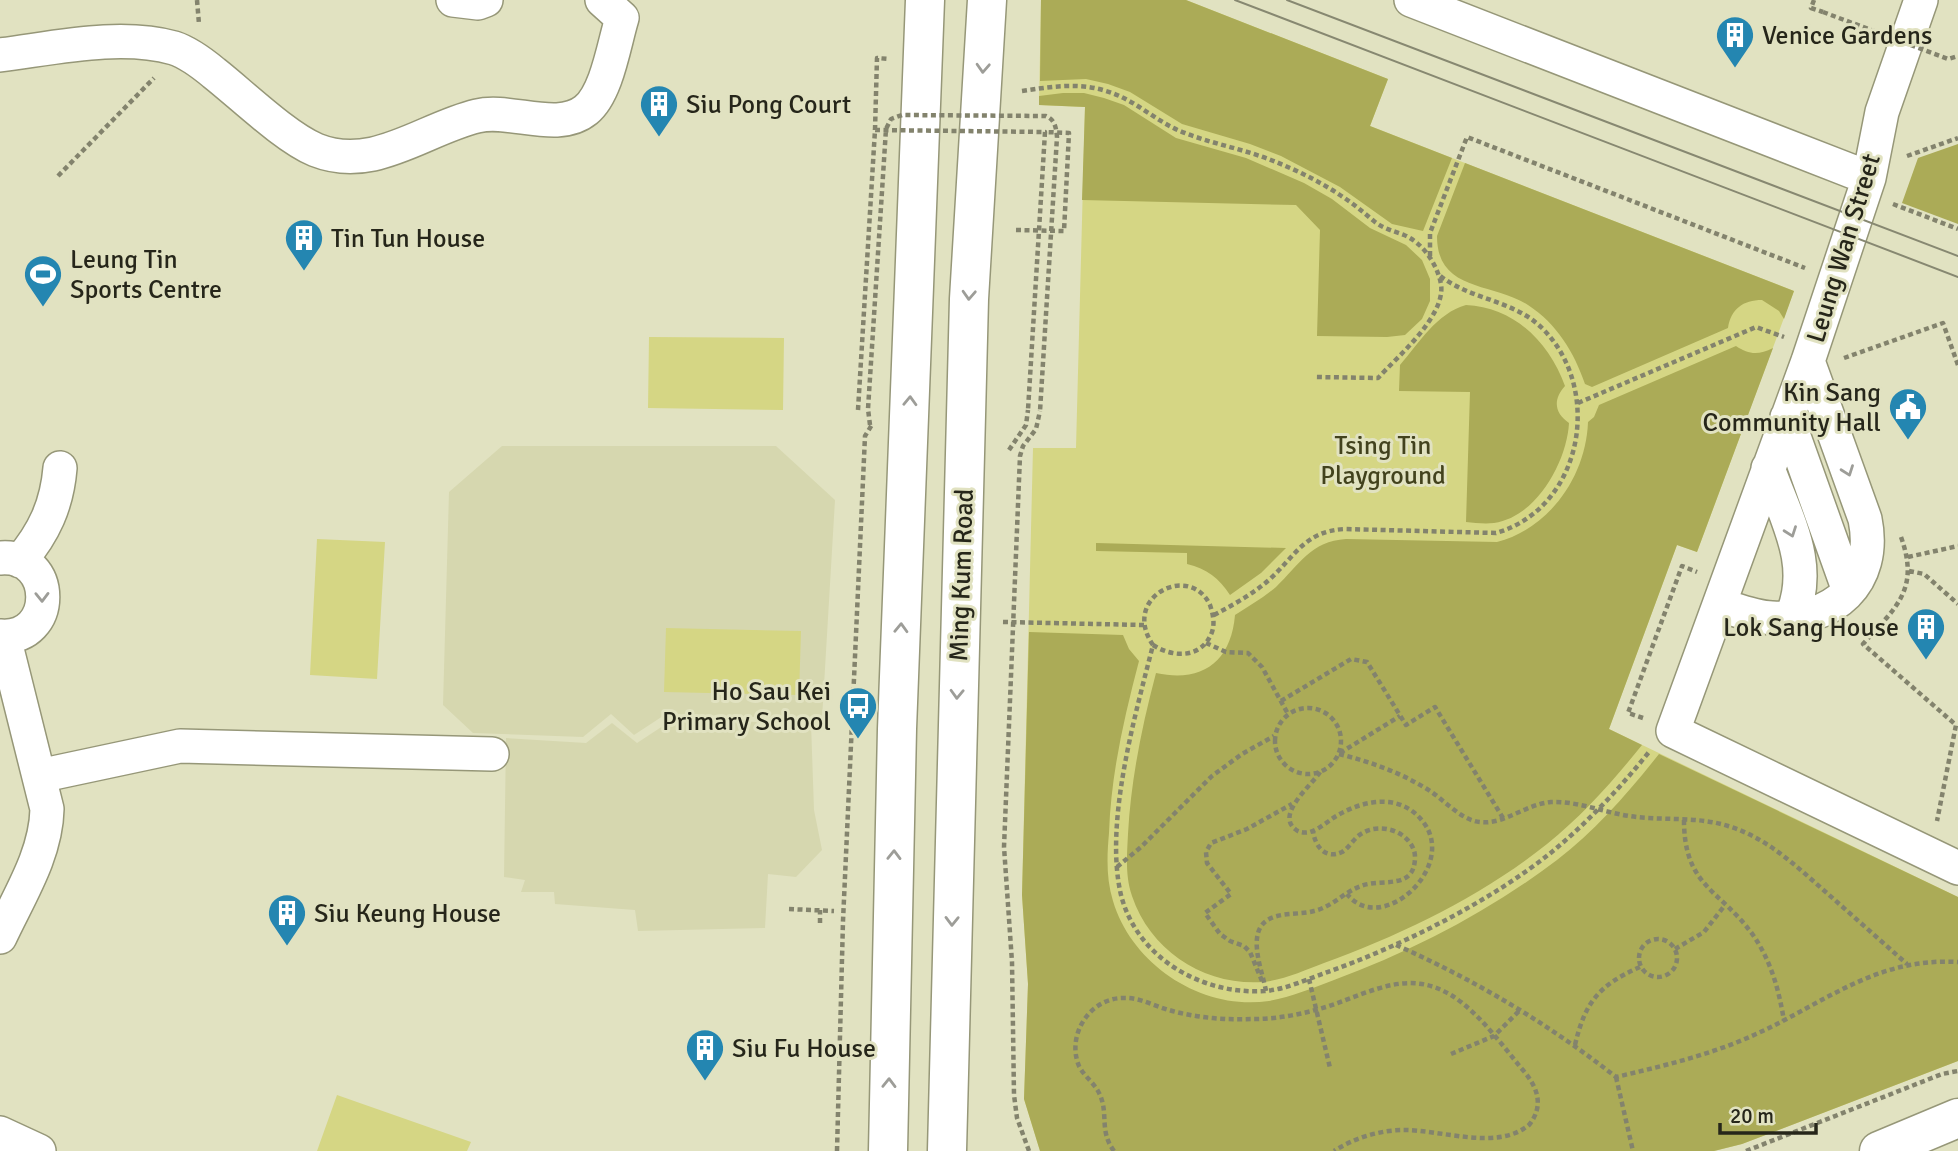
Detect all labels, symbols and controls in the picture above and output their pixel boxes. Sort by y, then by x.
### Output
building icon: Venice Gardens [1714,14,1756,69]
place label: Venice Gardens [1762,20,1932,52]
one-way arrow [975,63,990,74]
building icon: Siu Pong Court [638,83,680,138]
place label: Siu Pong Court [686,89,851,121]
street label: Leung Wan Street [1800,150,1888,347]
building icon: Tin Tun House [283,217,325,272]
place label: Tin Tun House [331,223,485,255]
place label: Leung Tin Sports Centre [70,244,222,306]
sports icon: Leung Tin Sports Centre [22,253,64,308]
one-way arrow [962,290,977,301]
place label: Kin Sang Community Hall [1702,377,1881,439]
public building icon: Kin Sang Community Hall [1887,386,1929,441]
one-way arrow [902,395,917,406]
park label: Tsing Tin Playground [1320,430,1446,492]
one-way arrow [1839,465,1853,477]
street label: Ming Kum Road [943,488,981,662]
one-way arrow [1783,526,1797,538]
one-way arrow [34,592,49,603]
building icon: Lok Sang House [1905,606,1947,661]
place label: Lok Sang House [1723,612,1899,644]
one-way arrow [893,622,908,633]
place label: Ho Sau Kei Primary School [662,676,831,738]
bus stop icon: Ho Sau Kei Primary School [837,685,879,740]
one-way arrow [950,689,965,700]
one-way arrow [886,850,902,860]
building icon: Siu Keung House [266,892,308,947]
place label: Siu Keung House [314,898,501,930]
one-way arrow [945,916,960,927]
building icon: Siu Fu House [684,1027,726,1082]
place label: Siu Fu House [732,1033,876,1065]
one-way arrow [882,1077,897,1088]
scale bar [1720,1092,1816,1136]
text: 20 m [1730,1103,1774,1129]

